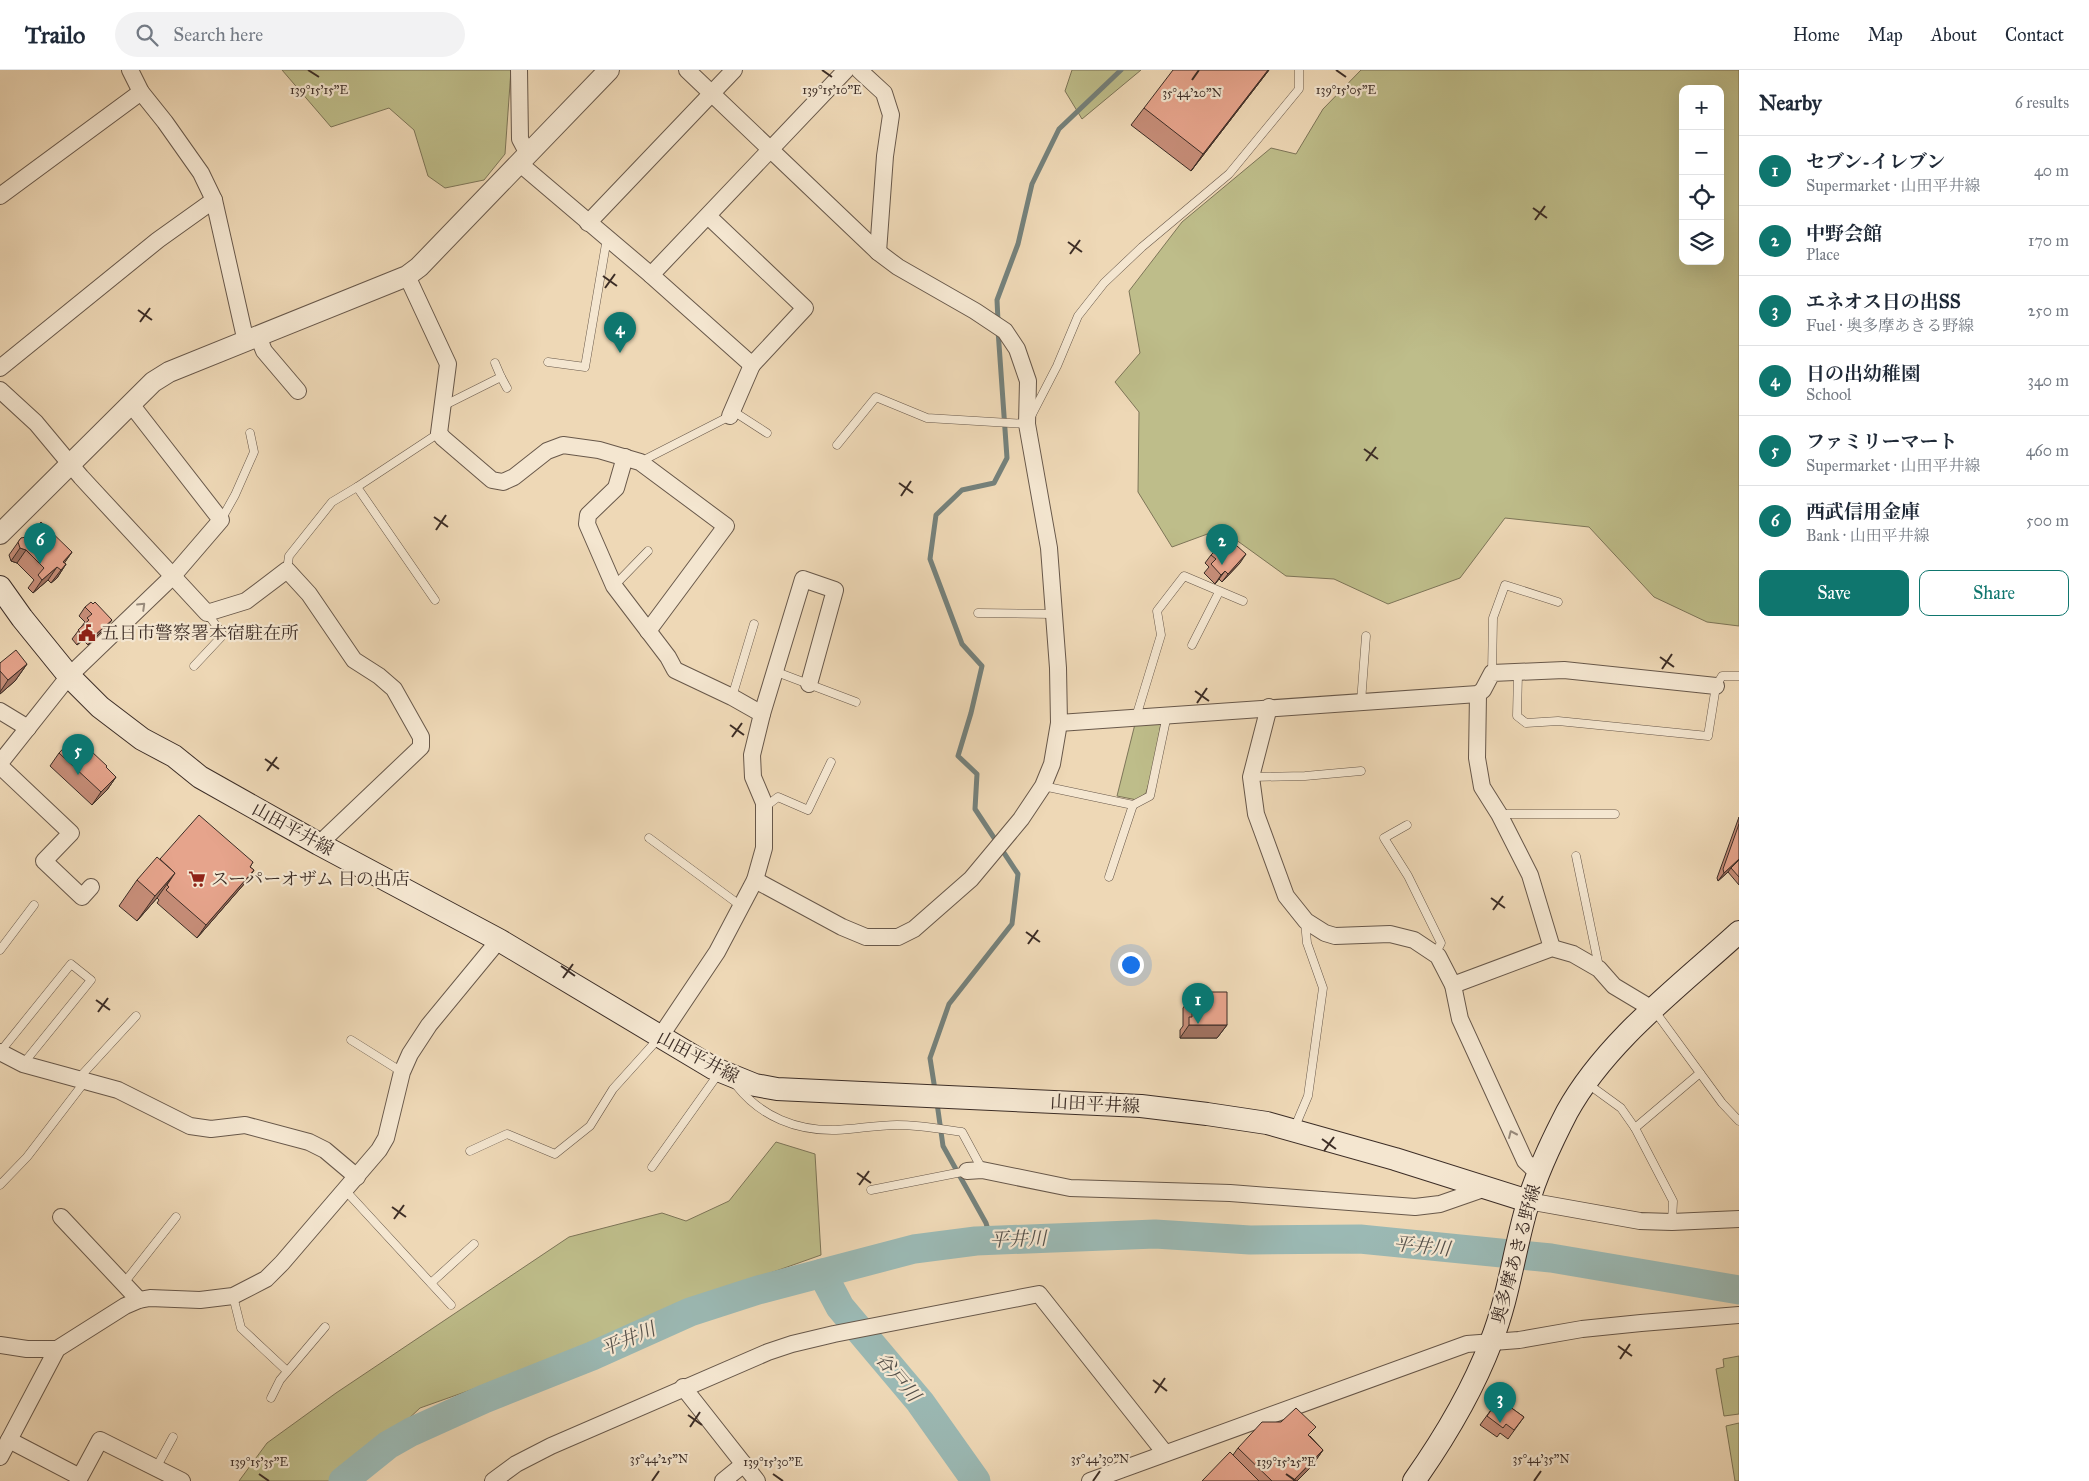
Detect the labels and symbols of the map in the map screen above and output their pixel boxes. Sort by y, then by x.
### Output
text: 139°15'15"E [290,83,348,97]
text: 139°15'10"E [802,83,862,97]
text: 139°15'05"E [1316,83,1377,97]
text: 35°44'20"N [1162,86,1222,100]
pin: 4 [604,312,636,353]
pin: 6 [24,523,56,564]
pin: 2 [1206,524,1238,565]
one-way arrow [136,603,145,612]
place label: 五日市警察署本宿駐在所 [101,622,299,644]
public building icon: 五日市警察署本宿駐在所 [77,623,97,643]
pin: 5 [62,734,94,775]
street label: 山田平井線 [248,798,338,860]
place label: スーパーオザム 日の出店 [211,868,410,890]
supermarket icon: スーパーオザム 日の出店 [187,869,207,889]
your location [1118,952,1144,978]
pin: 1 [1182,983,1214,1024]
street label: 山田平井線 [653,1026,743,1088]
street label: 山田平井線 [1049,1091,1141,1117]
one-way arrow [1508,1130,1519,1139]
street label: 奥多摩あきる野線 [1487,1182,1545,1326]
water label: 平井川 [989,1226,1049,1251]
water label: 平井川 [1392,1232,1454,1261]
water label: 平井川 [597,1316,661,1361]
water label: 谷戸川 [871,1348,926,1408]
pin: 3 [1484,1382,1516,1423]
text: 35°44'25"N [630,1452,688,1466]
text: 35°44'30"N [1071,1452,1129,1466]
text: 35°44'35"N [1512,1452,1570,1466]
text: 139°15'35"E [230,1455,288,1469]
text: 139°15'30"E [743,1455,803,1469]
text: 139°15'25"E [1256,1455,1316,1469]

